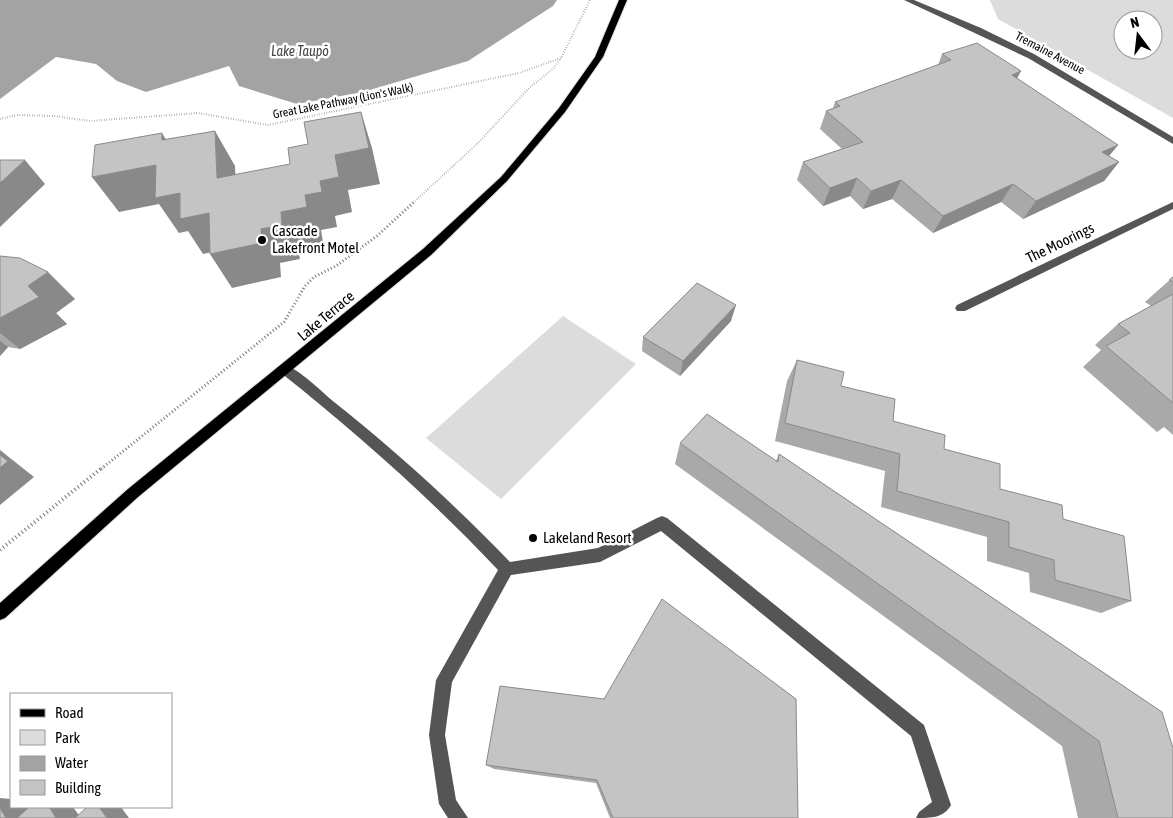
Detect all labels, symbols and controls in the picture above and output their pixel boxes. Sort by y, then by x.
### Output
north arrow [1113,10,1163,60]
text: N [1129,14,1141,31]
street label: Tremaine Avenue [1013,29,1087,77]
water label: Lake Taupō [271,43,329,59]
street label: Great Lake Pathway (Lion's Walk) [272,80,414,121]
street label: The Moorings [1023,219,1097,266]
place label: Cascade Lakefront Motel [272,222,359,256]
marker: Cascade Lakefront Motel [256,234,268,246]
street label: Lake Terrace [294,287,357,344]
place label: Lakeland Resort [543,529,632,546]
marker: Lakeland Resort [527,532,539,544]
legend [10,693,172,808]
text: Road [55,704,84,721]
text: Park [55,729,80,746]
text: Water [55,754,88,771]
text: Building [55,779,101,796]

